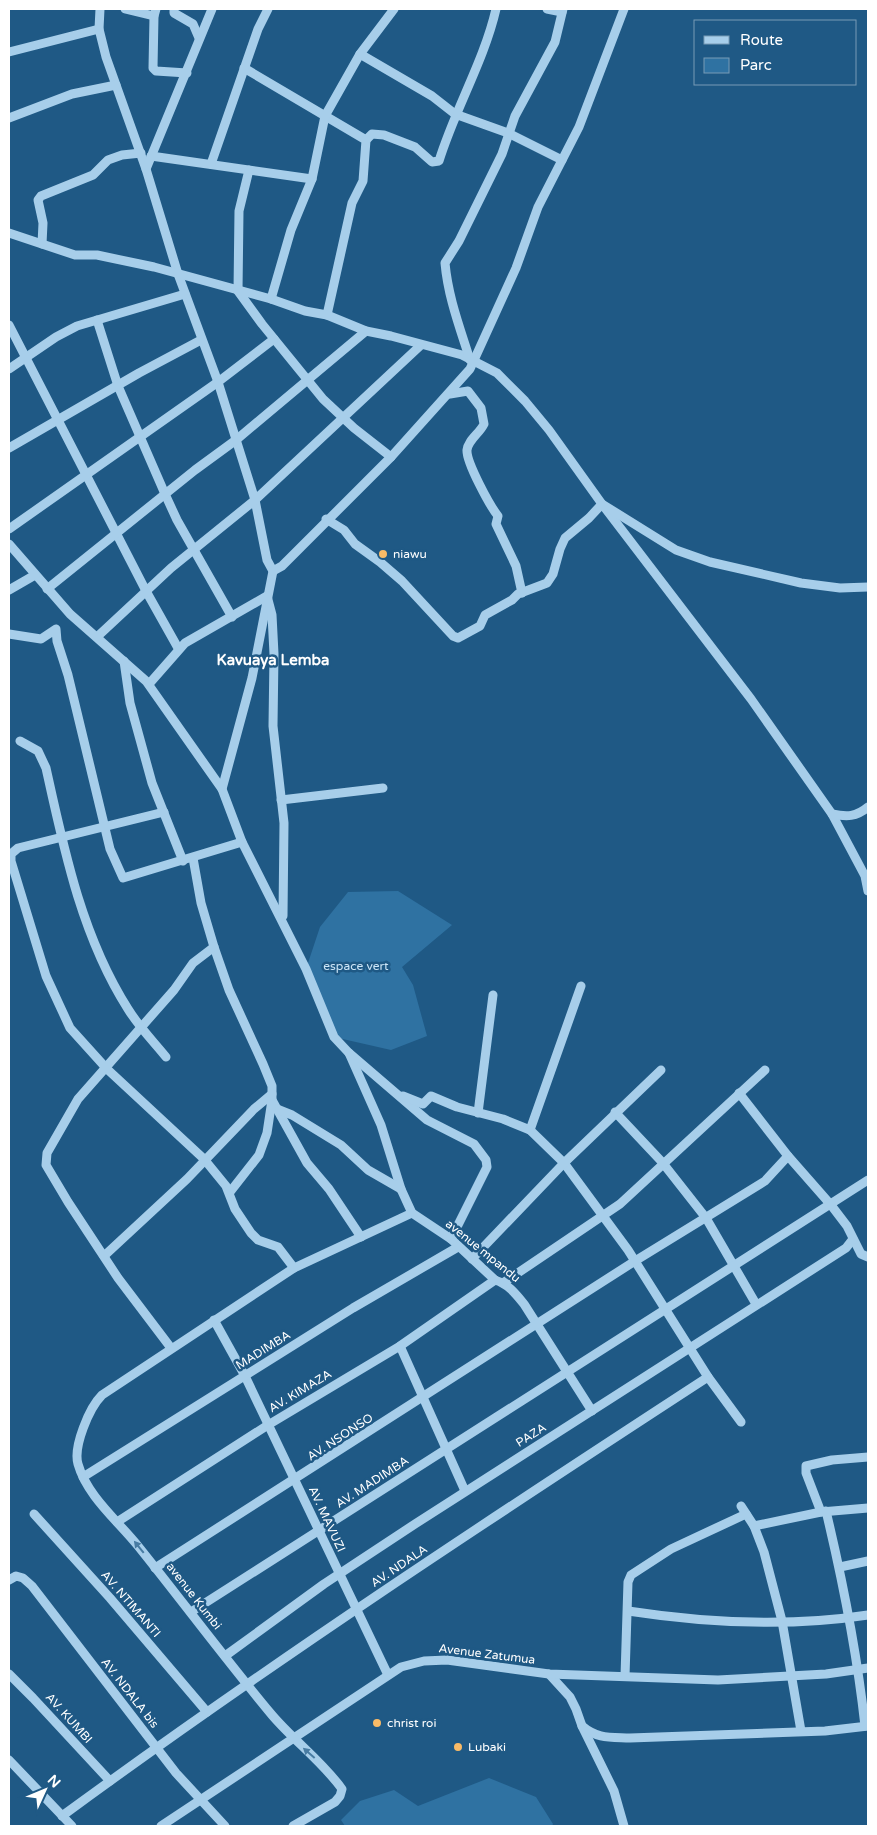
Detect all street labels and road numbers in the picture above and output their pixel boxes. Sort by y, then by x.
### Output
street label: avenue mpandu [443,1217,523,1285]
street label: MADIMBA [233,1328,293,1372]
street label: AV. KIMAZA [266,1367,334,1415]
street label: AV. NSONSO [304,1410,376,1464]
street label: PAZA [513,1420,549,1450]
street label: AV. MADIMBA [333,1453,411,1511]
street label: AV. MAVUZI [306,1484,348,1554]
street label: AV. NDALA [368,1542,430,1590]
street label: avenue Kumbi [164,1560,224,1632]
street label: AV. NTIMANTI [98,1568,164,1640]
street label: Avenue Zatumua [438,1641,536,1667]
street label: AV. NDALA bis [98,1655,162,1731]
street label: AV. KUMBI [43,1690,95,1746]

